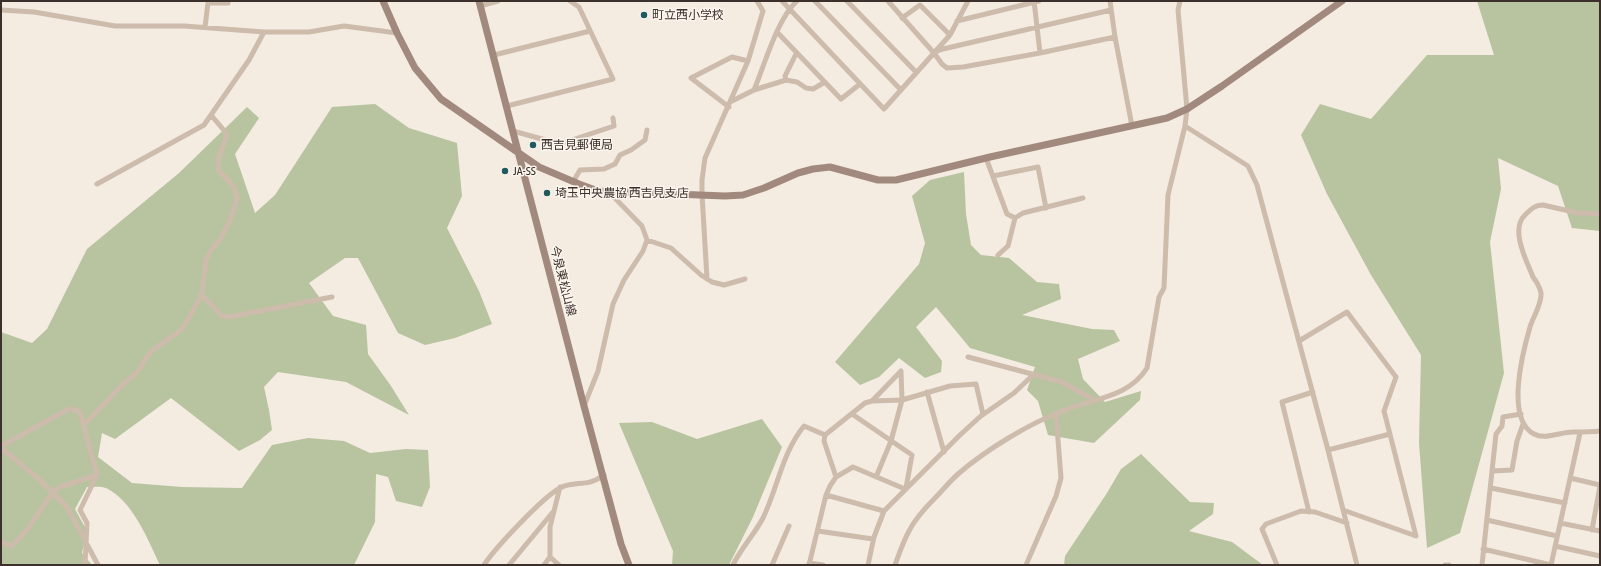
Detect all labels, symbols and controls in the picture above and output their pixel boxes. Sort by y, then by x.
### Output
place label: 町立西小学校 [652,8,724,22]
marker: 町立西小学校 [639,10,649,20]
place label: 西吉見郵便局 [541,138,613,152]
marker: 西吉見郵便局 [528,140,538,150]
place label: JA-SS [513,164,536,178]
marker: JA-SS [500,166,510,176]
place label: 埼玉中央農協 西吉見支店 [555,186,689,200]
marker: 埼玉中央農協 西吉見支店 [542,188,552,198]
street label: 今泉東松山線 [547,244,579,318]

